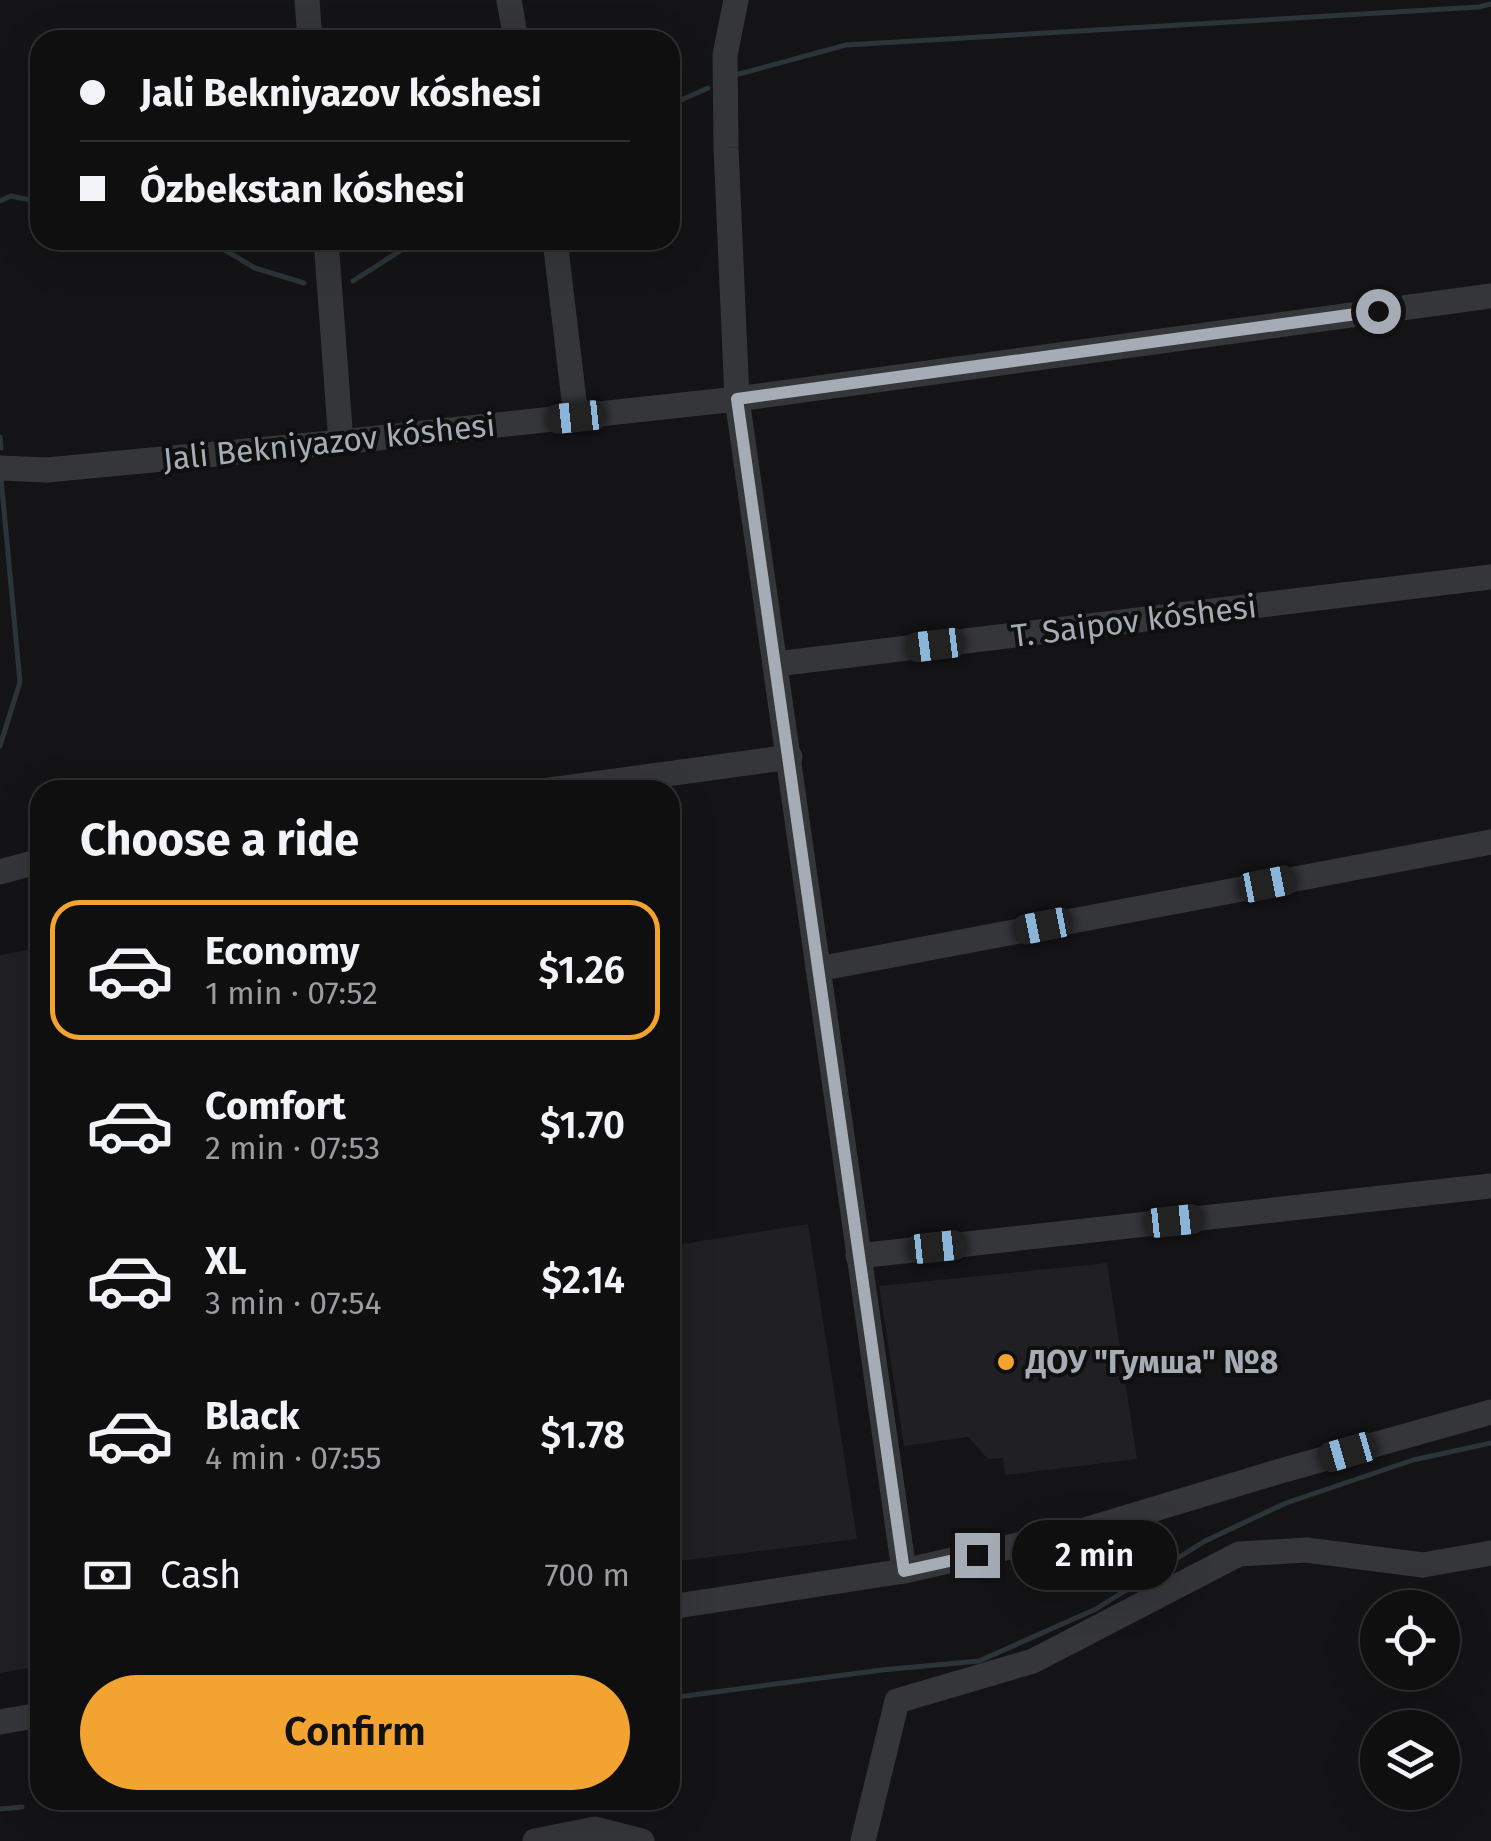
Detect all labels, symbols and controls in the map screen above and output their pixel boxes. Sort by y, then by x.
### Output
text: Jali Bekniyazov kóshesi [140,70,542,116]
text: Ózbekstan kóshesi [140,166,465,212]
route start [1356,289,1401,334]
car [545,399,607,435]
street label: Jali Bekniyazov kóshesi [161,406,497,478]
street label: T. Saipov kóshesi [1009,587,1259,655]
car [903,626,967,664]
text: Choose a ride [80,813,359,867]
car [1235,864,1299,904]
car [1011,906,1075,946]
icon: car [85,925,175,1015]
text: Economy [205,928,360,974]
text: $1.26 [539,947,625,993]
text: 1 min · 07:52 [205,974,378,1012]
icon: car [85,1080,175,1170]
text: Comfort [205,1083,346,1129]
text: $1.70 [540,1102,625,1148]
text: 2 min · 07:53 [205,1129,380,1167]
car [1143,1203,1205,1239]
car [906,1229,968,1265]
icon: car [85,1235,175,1325]
text: XL [205,1238,247,1284]
text: $2.14 [541,1257,625,1303]
text: 3 min · 07:54 [205,1284,382,1322]
place label: ДОУ "Гумша" №8 [1025,1343,1278,1381]
marker: ДОУ "Гумша" №8 [995,1351,1017,1373]
icon: car [85,1390,175,1480]
text: Black [205,1393,300,1439]
text: $1.78 [540,1412,625,1458]
car [1315,1429,1381,1475]
text: 4 min · 07:55 [205,1439,381,1477]
callout: 2 min [1012,1520,1177,1590]
route end [955,1533,1000,1578]
text: 2 min [1055,1536,1134,1574]
icon: cash [80,1548,135,1603]
text: Cash [160,1552,241,1598]
text: 700 m [545,1556,630,1594]
map controls [1360,1590,1460,1810]
button: locate [1360,1590,1460,1690]
button: Confirm [80,1675,630,1790]
button: layers [1360,1710,1460,1810]

